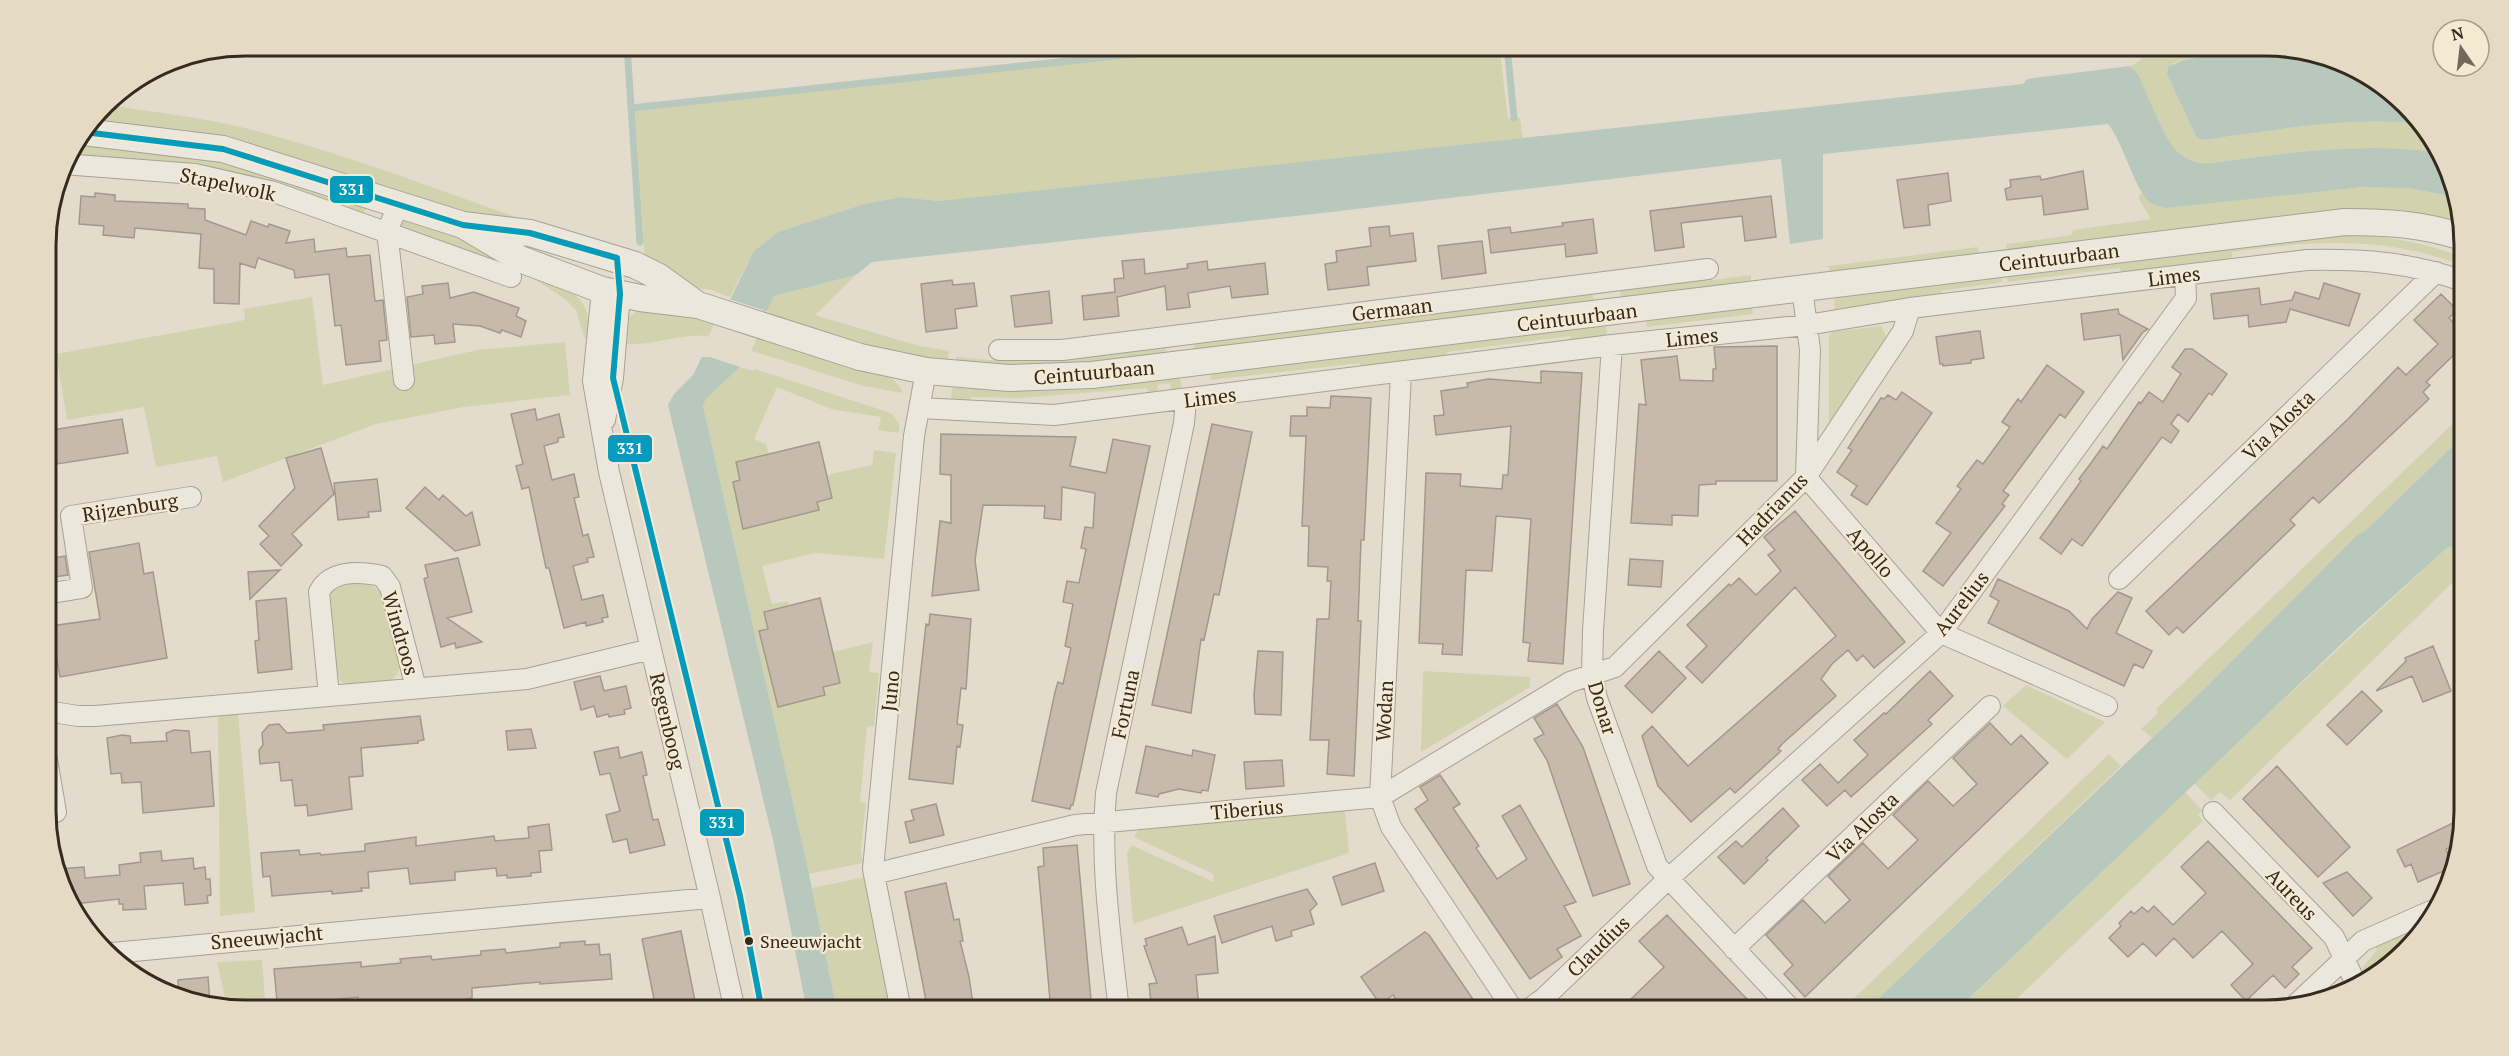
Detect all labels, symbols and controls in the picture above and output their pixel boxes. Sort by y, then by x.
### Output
north arrow [2431,18,2491,78]
text: N [2449,21,2466,46]
street label: Stapelwolk [178,161,279,207]
line badge: 331 [329,175,374,204]
text: 331 [338,178,366,200]
street label: Ceintuurbaan [1997,236,2121,278]
street label: Limes [2146,259,2202,293]
street label: Germaan [1350,291,1434,327]
street label: Ceintuurbaan [1515,296,1639,338]
street label: Limes [1664,321,1720,353]
street label: Ceintuurbaan [1032,353,1156,391]
street label: Limes [1182,380,1238,414]
street label: Via Alosta [2236,384,2320,466]
line badge: 331 [607,434,653,463]
text: 331 [616,437,644,459]
street label: Hadrianus [1730,467,1814,551]
street label: Rijzenburg [80,486,180,528]
street label: Apollo [1841,521,1901,583]
street label: Aurelius [1927,565,1995,641]
street label: Windroos [376,588,426,678]
street label: Fortuna [1104,667,1146,741]
street label: Juno [874,669,906,713]
street label: Regenboog [644,670,692,772]
street label: Donar [1582,678,1624,738]
street label: Wodan [1369,679,1399,742]
street label: Via Alosta [1820,786,1904,868]
street label: Tiberius [1209,792,1285,826]
line badge: 331 [699,808,745,837]
text: 331 [708,811,736,833]
street label: Aureus [2260,862,2324,926]
street label: Claudius [1561,909,1635,983]
street label: Sneeuwjacht [209,919,325,955]
place label: Sneeuwjacht [760,929,862,953]
marker: Sneeuwjacht [743,935,755,947]

